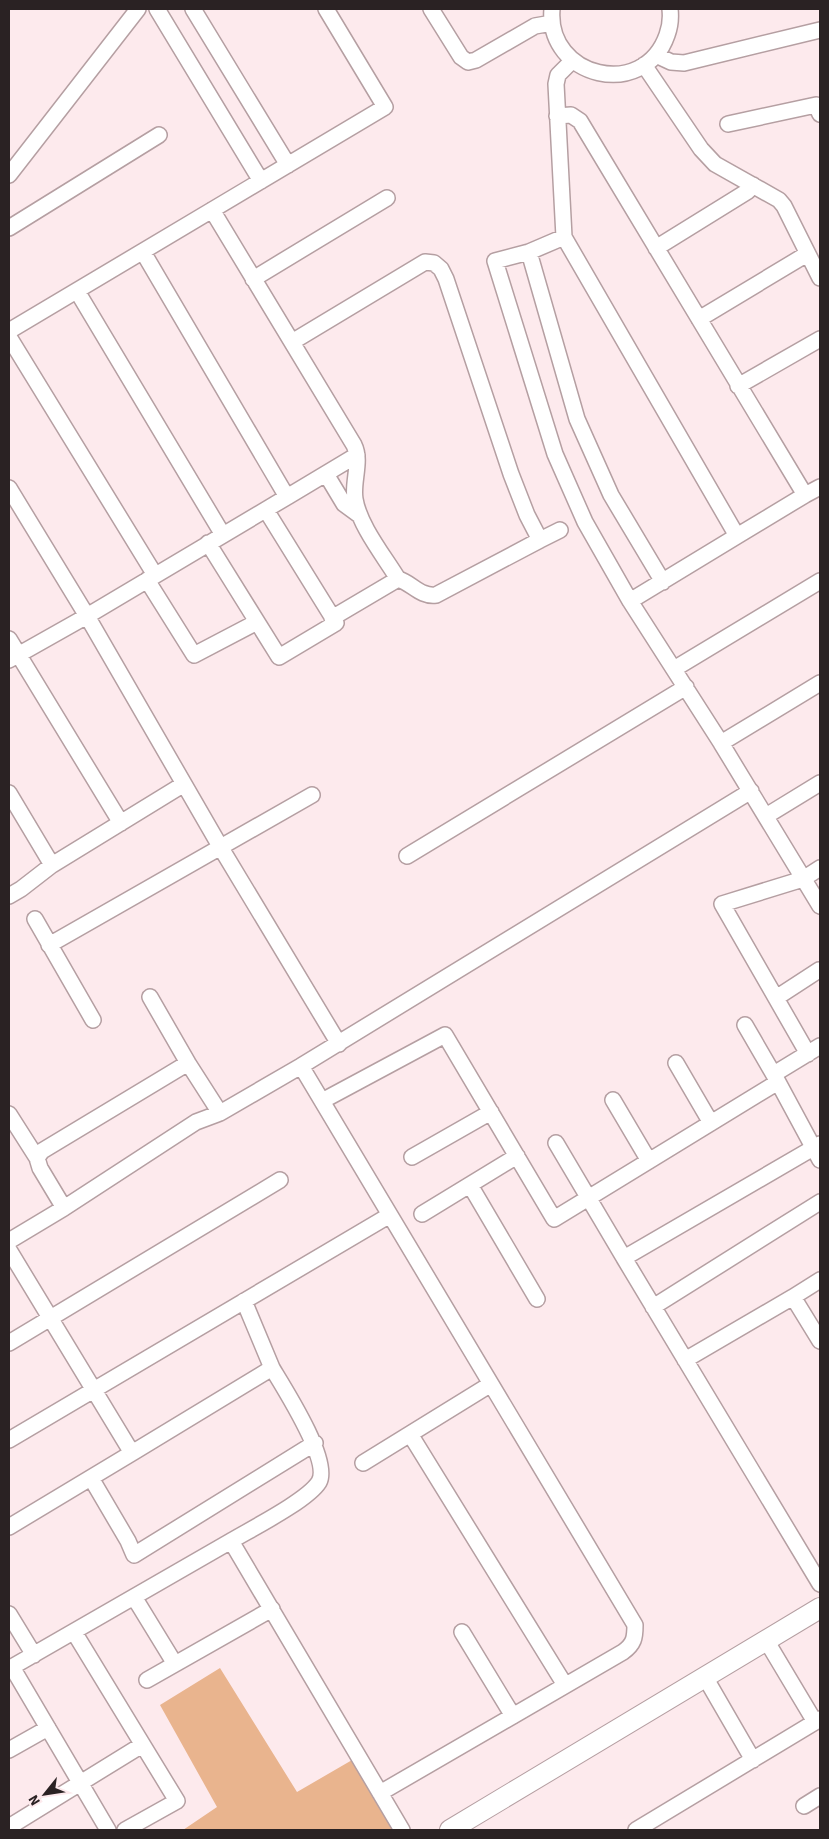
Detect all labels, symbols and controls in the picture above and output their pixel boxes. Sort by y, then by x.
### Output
north arrow [20,1769,70,1819]
text: N [24,1791,46,1809]

